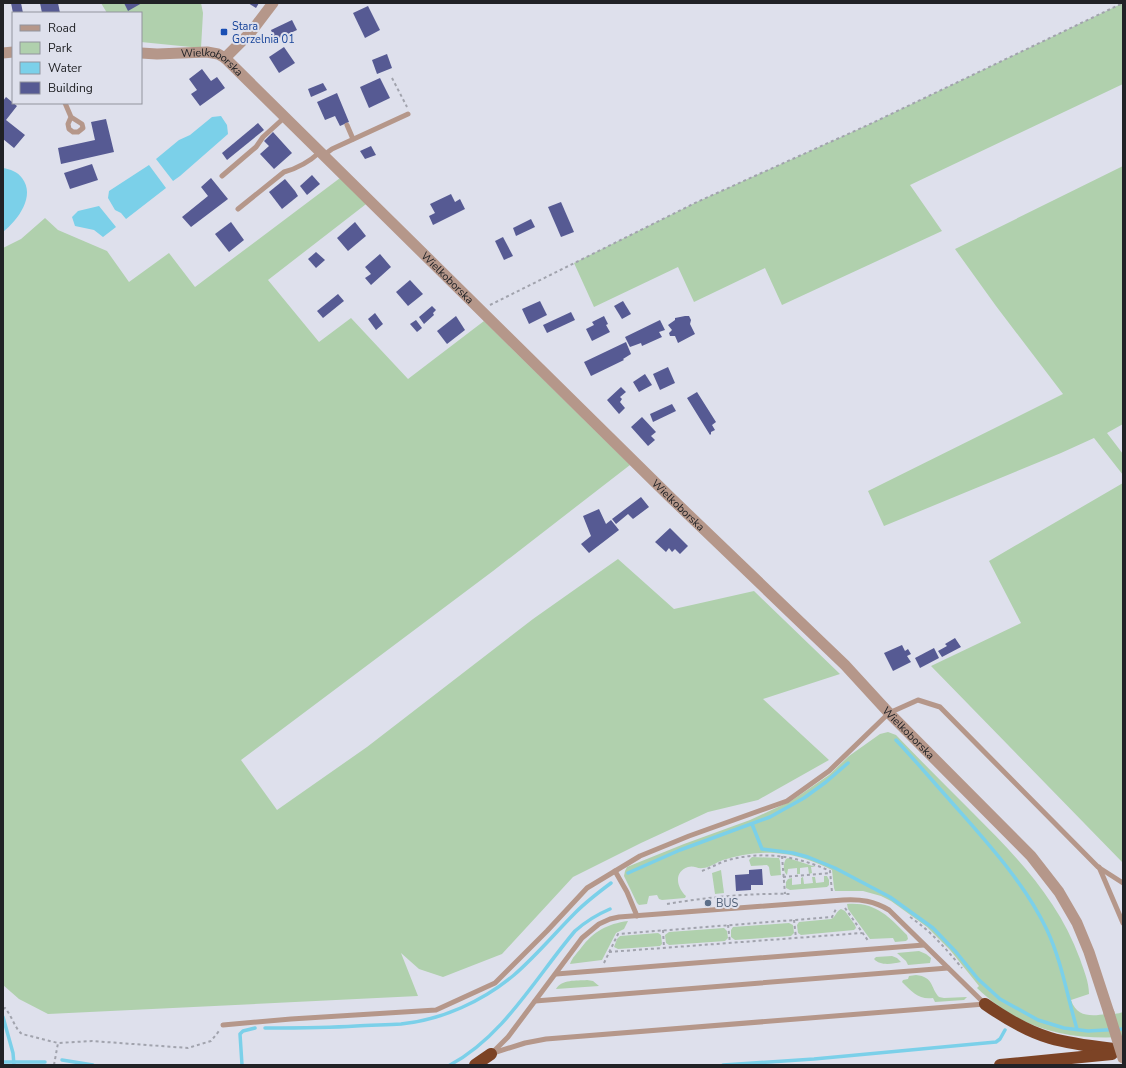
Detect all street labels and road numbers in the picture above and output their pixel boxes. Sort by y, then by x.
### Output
street label: Wielkoborska [180,44,247,80]
street label: Wielkoborska [418,248,477,307]
street label: Wielkoborska [649,476,708,534]
street label: Wielkoborska [879,703,938,762]

